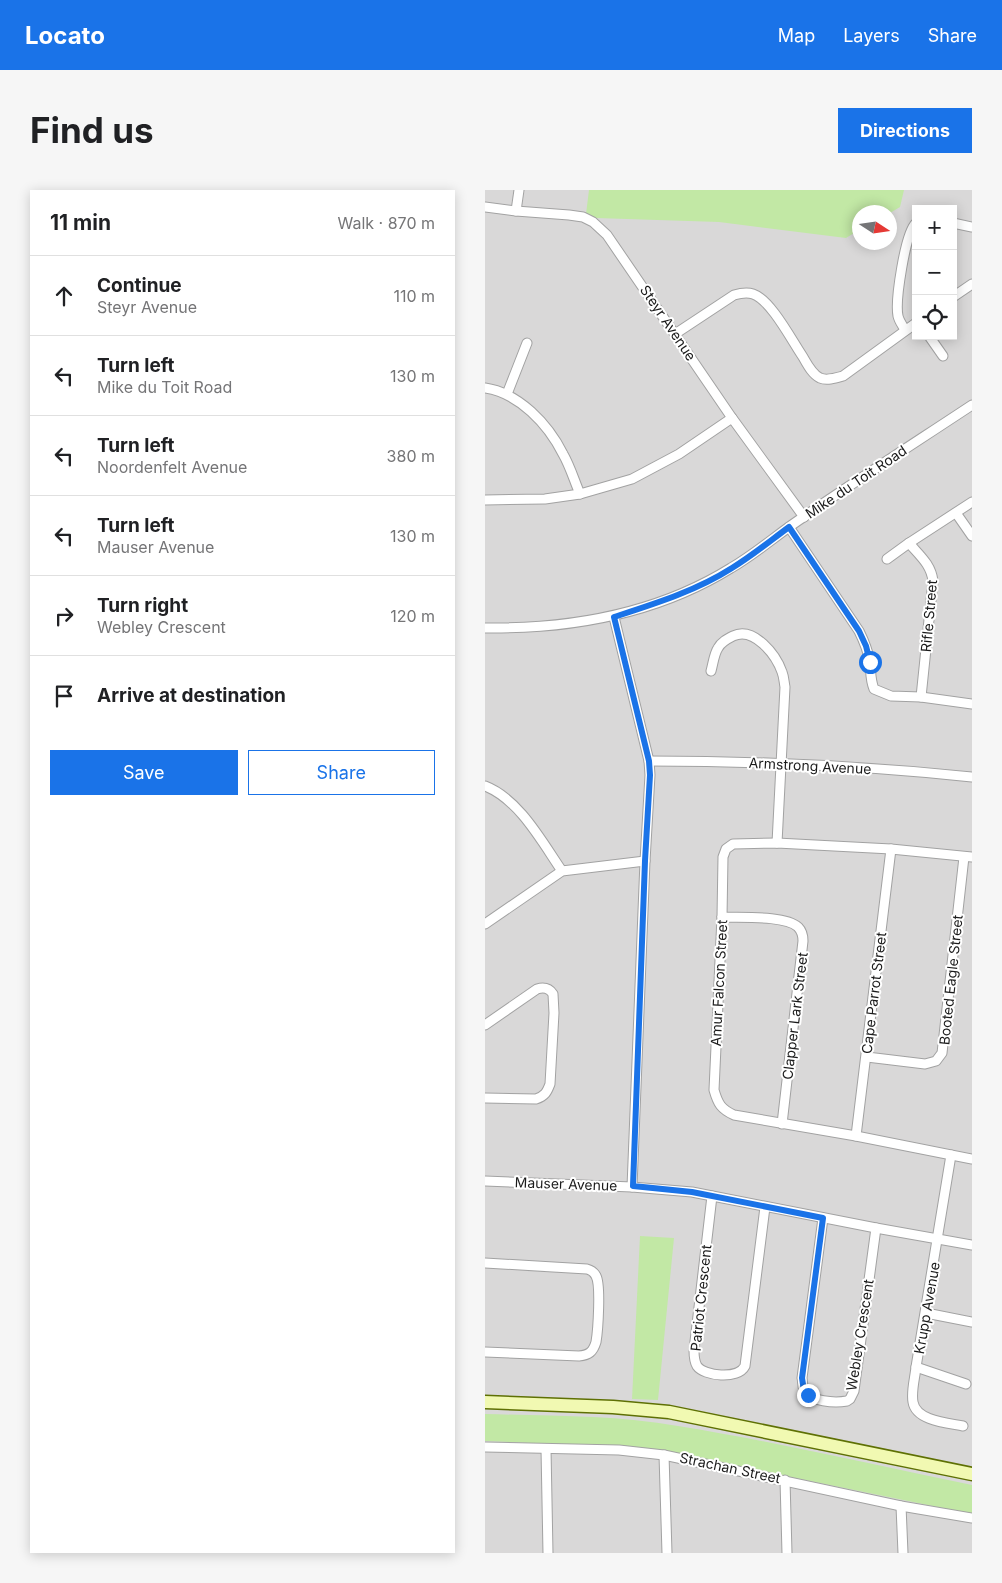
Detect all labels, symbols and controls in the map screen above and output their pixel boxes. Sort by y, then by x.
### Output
text: Locato [25,21,105,50]
text: Map [778,25,815,46]
text: Layers [843,25,900,46]
text: Share [928,25,977,46]
button: Directions [838,108,972,153]
text: Find us [30,109,154,151]
north arrow [852,205,897,250]
map controls [912,205,957,340]
button: + [912,205,957,250]
text: 11 min [50,210,111,235]
text: Walk · 870 m [337,213,435,233]
button: − [912,250,957,295]
text: Continue [97,274,182,297]
icon: ahead [50,282,78,310]
street label: Steyr Avenue [637,282,700,364]
text: 110 m [393,286,435,306]
button: locate [912,295,957,340]
text: Steyr Avenue [97,297,197,317]
text: Turn left [97,354,175,377]
icon: left [50,362,78,390]
text: 130 m [390,366,435,386]
text: Mike du Toit Road [97,377,232,397]
text: Turn left [97,434,175,457]
street label: Mike du Toit Road [802,441,910,522]
icon: left [50,442,78,470]
text: 380 m [387,446,435,466]
text: Noordenfelt Avenue [97,457,247,477]
text: Turn left [97,514,175,537]
icon: left [50,522,78,550]
text: 130 m [390,526,435,546]
text: Mauser Avenue [97,537,214,557]
street label: Rifle Street [917,579,940,653]
text: Turn right [97,594,188,617]
icon: right [50,602,78,630]
text: 120 m [390,606,435,626]
text: Webley Crescent [97,617,226,637]
route start [859,651,882,674]
icon: arrive [50,682,78,710]
text: Arrive at destination [97,684,286,707]
button: Save [50,750,238,795]
button: Share [248,750,435,795]
street label: Armstrong Avenue [748,754,872,777]
street label: Booted Eagle Street [935,914,966,1046]
street label: Amur Falcon Street [707,919,730,1047]
street label: Cape Parrot Street [858,931,889,1055]
street label: Clapper Lark Street [778,951,811,1081]
street label: Mauser Avenue [514,1173,618,1194]
street label: Patriot Crescent [686,1243,715,1352]
street label: Krupp Avenue [910,1261,943,1355]
street label: Webley Crescent [842,1278,877,1392]
route end [797,1384,820,1407]
street label: Strachan Street [678,1449,782,1487]

